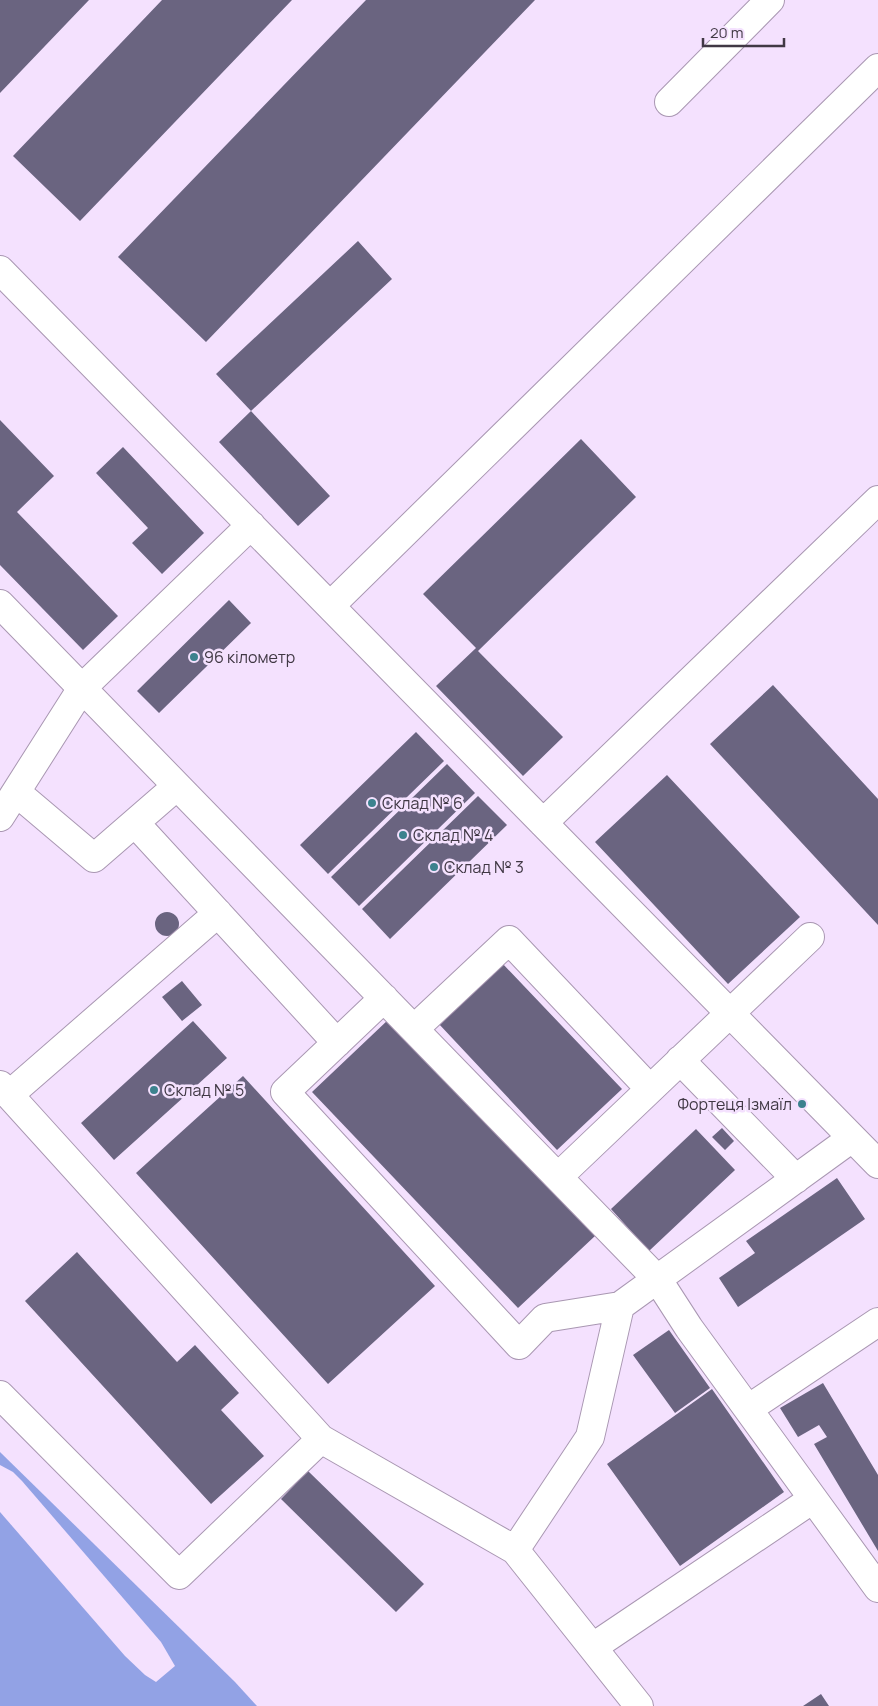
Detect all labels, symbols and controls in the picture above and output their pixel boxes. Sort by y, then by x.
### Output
scale bar [703,15,784,47]
text: 20 m [710,22,743,43]
place label: 96 кілометр [204,646,295,668]
marker: 96 кілометр [188,651,200,663]
place label: Склад № 6 [382,792,463,814]
marker: Склад № 6 [366,797,378,809]
place label: Склад № 4 [413,824,493,846]
marker: Склад № 4 [397,829,409,841]
place label: Склад № 3 [444,856,524,878]
marker: Склад № 3 [428,861,440,873]
place label: Склад № 5 [164,1079,244,1101]
marker: Склад № 5 [148,1084,160,1096]
place label: Фортеця Ізмаїл [678,1093,792,1115]
marker: Фортеця Ізмаїл [796,1098,808,1110]

